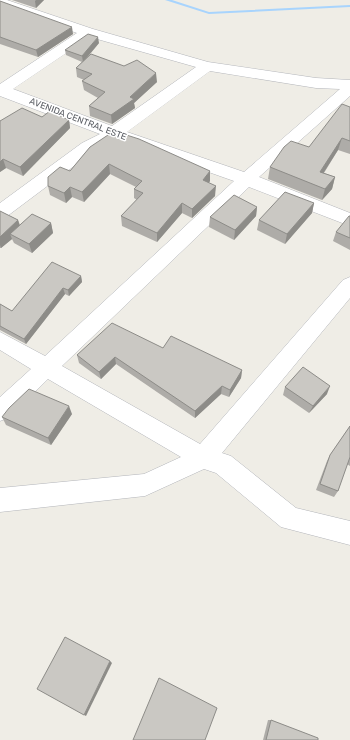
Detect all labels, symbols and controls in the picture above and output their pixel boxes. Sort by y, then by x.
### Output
street label: AVENIDA CENTRAL ESTE [28,96,128,142]

